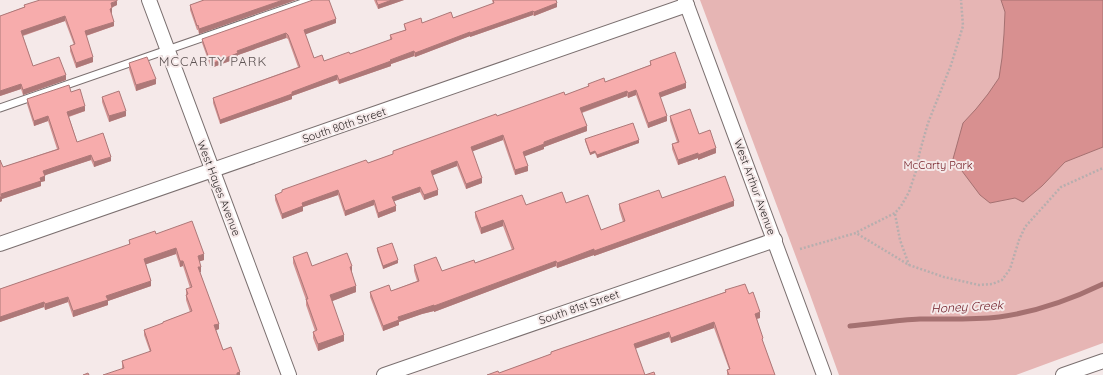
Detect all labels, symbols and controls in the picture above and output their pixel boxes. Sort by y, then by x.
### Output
district label: MCCARTY PARK [159,53,267,69]
street label: South 80th Street [300,104,388,146]
street label: West Arthur Avenue [731,137,779,237]
street label: West Hayes Avenue [194,138,244,238]
park label: McCarty Park [903,158,973,172]
street label: South 81st Street [537,287,621,327]
water label: Honey Creek [931,297,1005,316]

